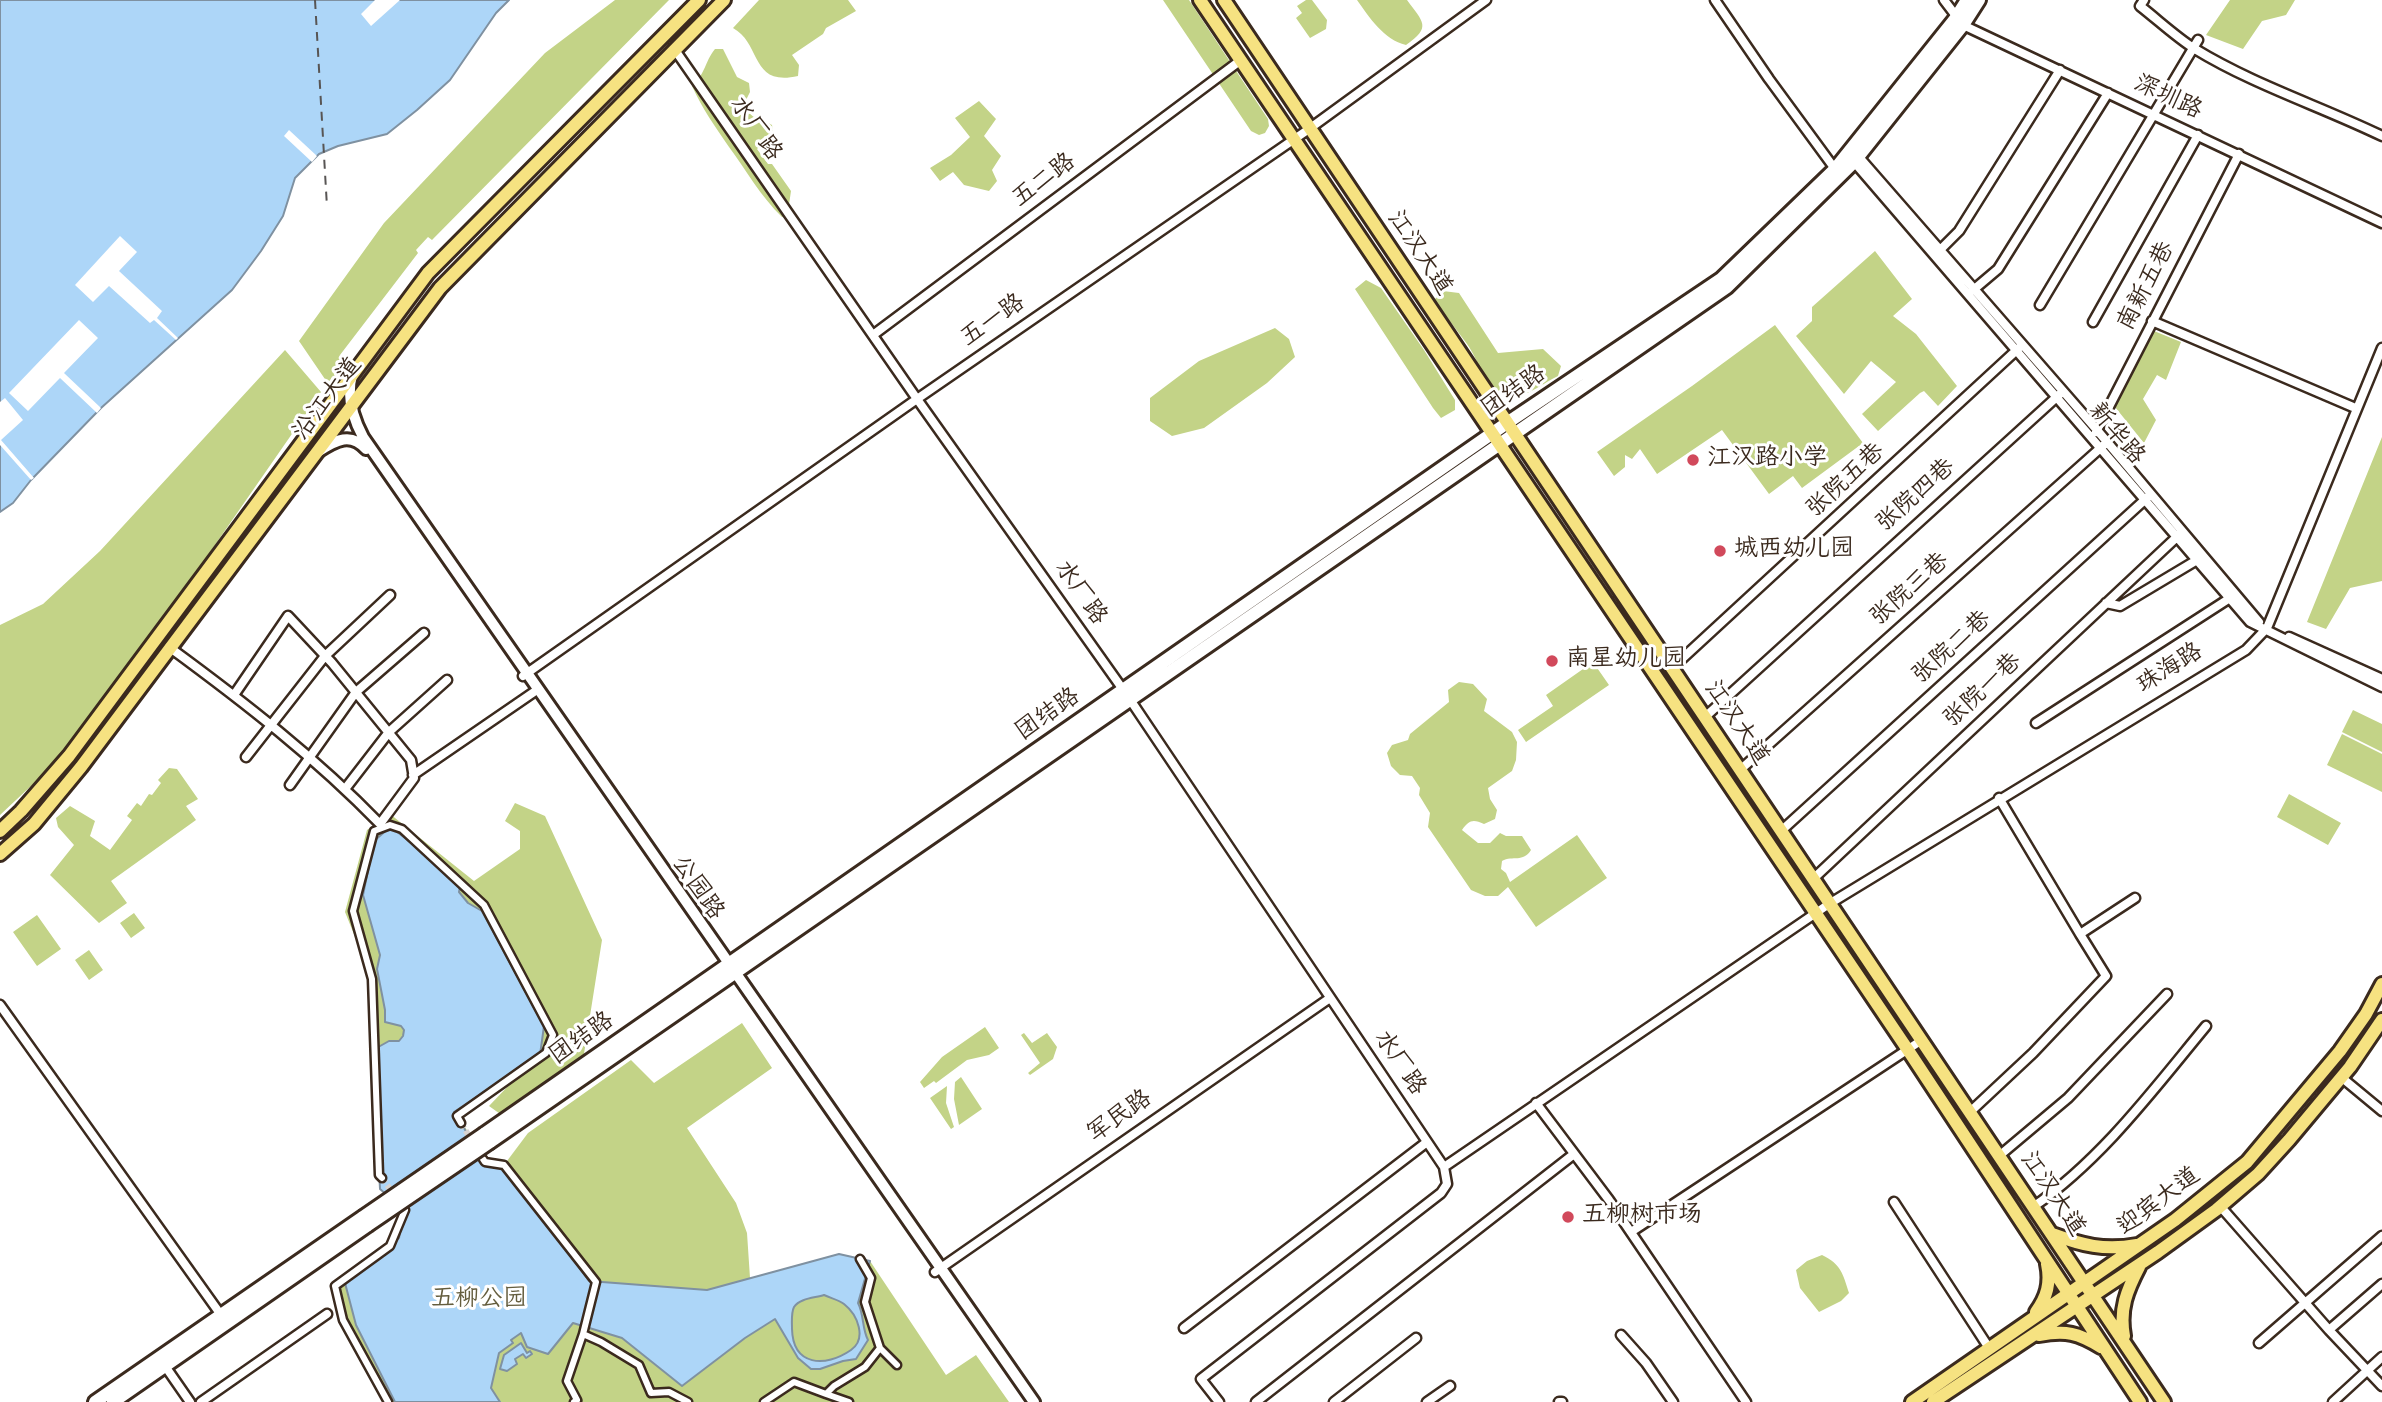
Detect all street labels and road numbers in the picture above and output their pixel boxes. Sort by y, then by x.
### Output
street label: 深圳路 [2128,71,2206,127]
street label: 水厂路 [722,92,786,168]
street label: 五二路 [1008,149,1082,215]
street label: 江汉大道 [1379,206,1457,302]
street label: 南新五巷 [2113,238,2183,336]
street label: 五一路 [956,290,1032,354]
street label: 沿江大道 [289,353,369,447]
street label: 团结路 [1477,361,1553,425]
street label: 新华路 [2081,398,2149,472]
street label: 张院五巷 [1802,439,1892,525]
street label: 张院四巷 [1872,454,1962,540]
street label: 张院三巷 [1866,548,1956,634]
street label: 水厂路 [1047,556,1111,632]
street label: 张院二巷 [1908,606,1998,692]
street label: 珠海路 [2133,639,2209,701]
street label: 张院一巷 [1939,649,2029,735]
street label: 江汉大道 [1696,676,1774,772]
street label: 团结路 [1011,684,1087,748]
street label: 公园路 [664,851,728,927]
street label: 团结路 [545,1008,621,1072]
street label: 水厂路 [1366,1026,1430,1102]
street label: 军民路 [1083,1086,1159,1150]
street label: 江汉大道 [2012,1147,2090,1243]
street label: 迎宾大道 [2113,1163,2207,1243]

